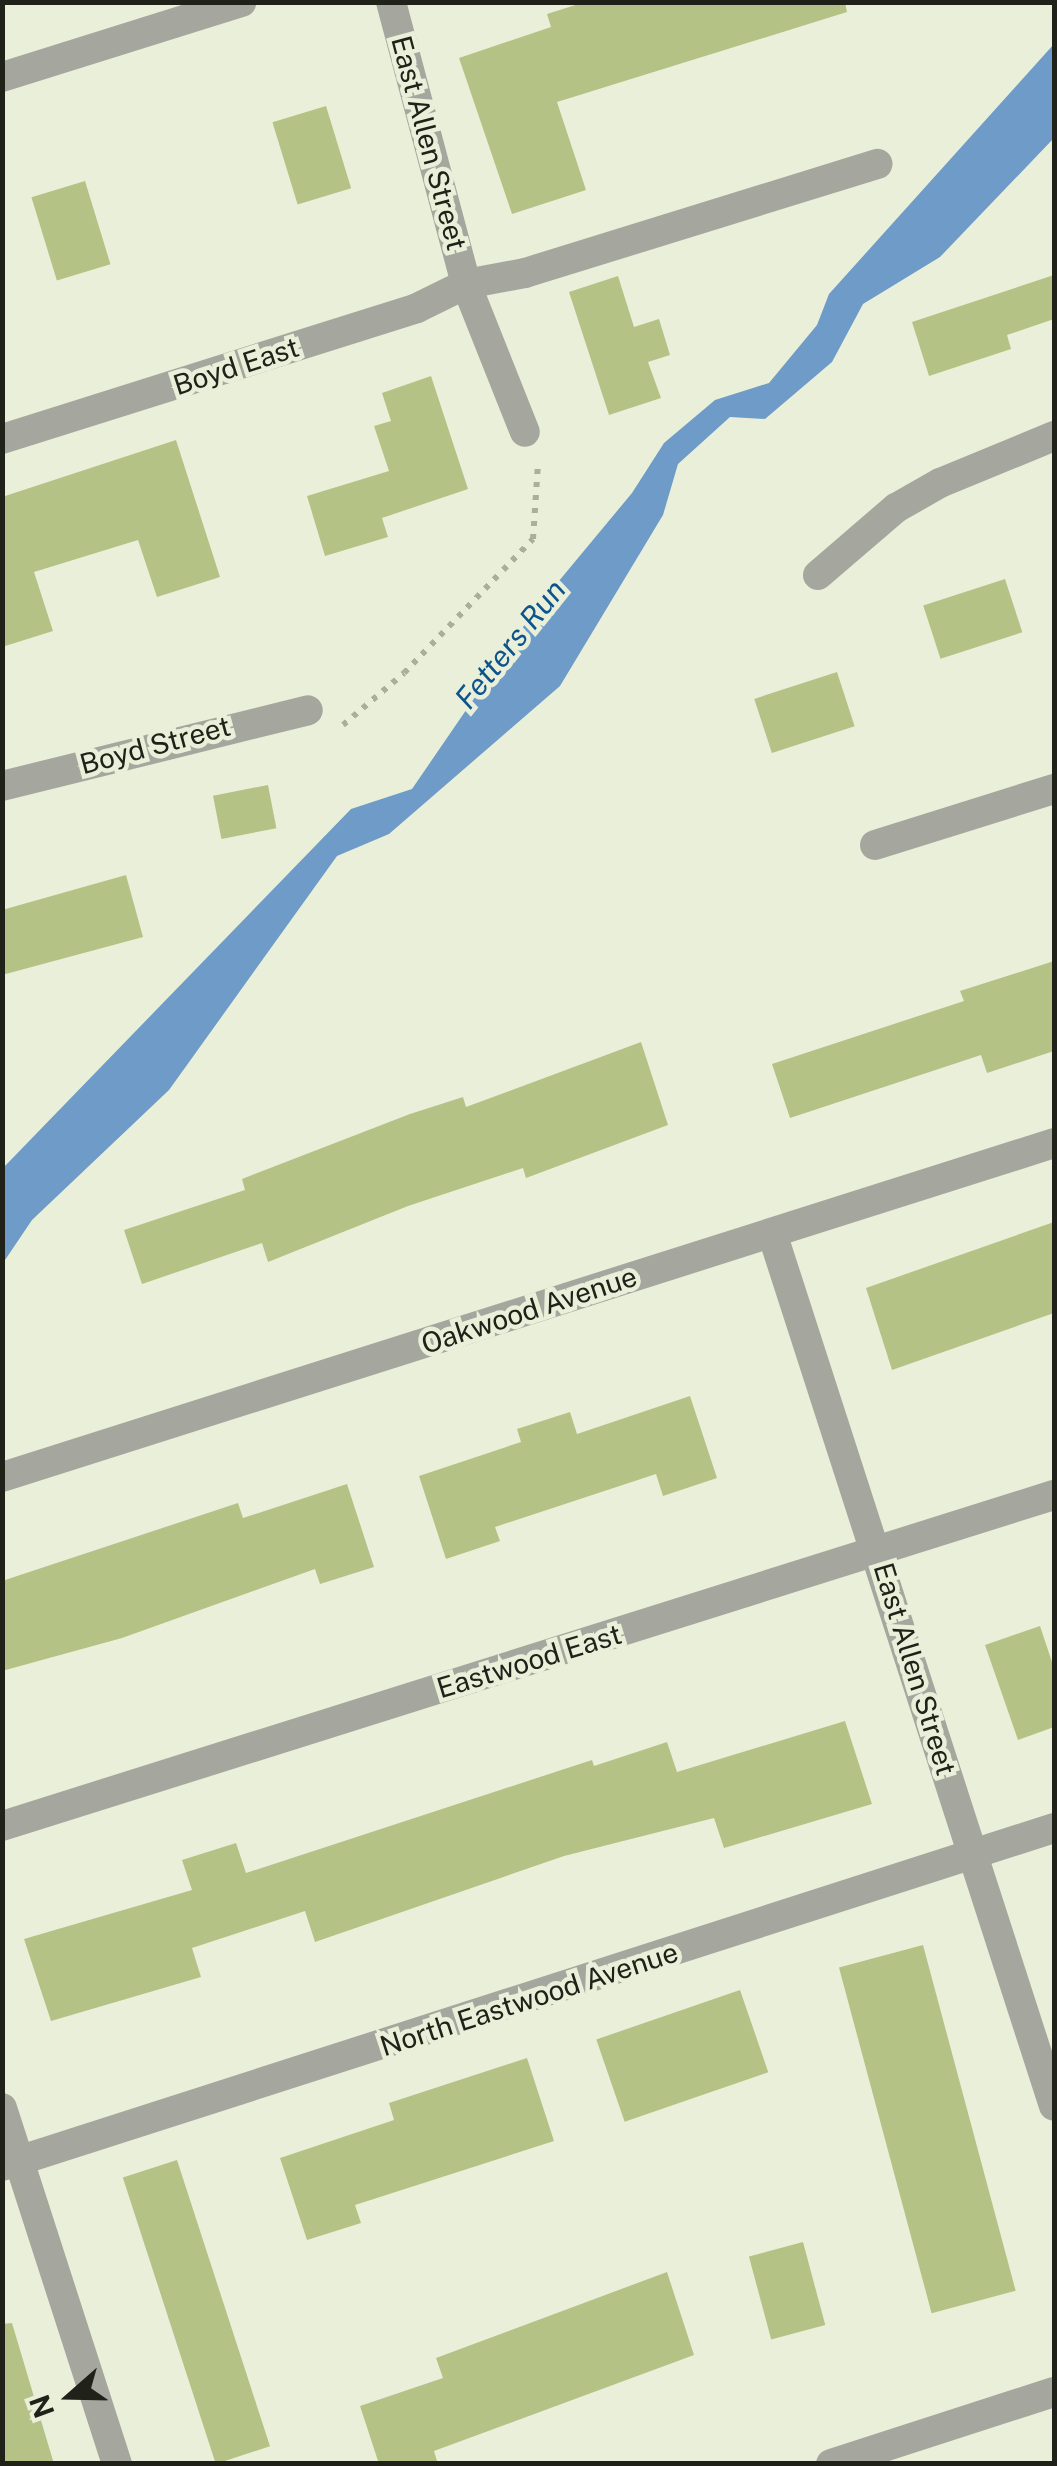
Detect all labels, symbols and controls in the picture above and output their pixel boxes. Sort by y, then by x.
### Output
street label: East Allen Street [384,32,474,254]
street label: Boyd East [169,330,303,402]
water label: Fetters Run [447,572,573,716]
street label: Boyd Street [76,709,234,781]
street label: Oakwood Avenue [417,1259,641,1361]
street label: East Allen Street [867,1559,963,1779]
street label: Eastwood East [433,1617,625,1705]
street label: North Eastwood Avenue [376,1935,682,2063]
north arrow [20,2346,120,2446]
text: N [22,2390,61,2422]

